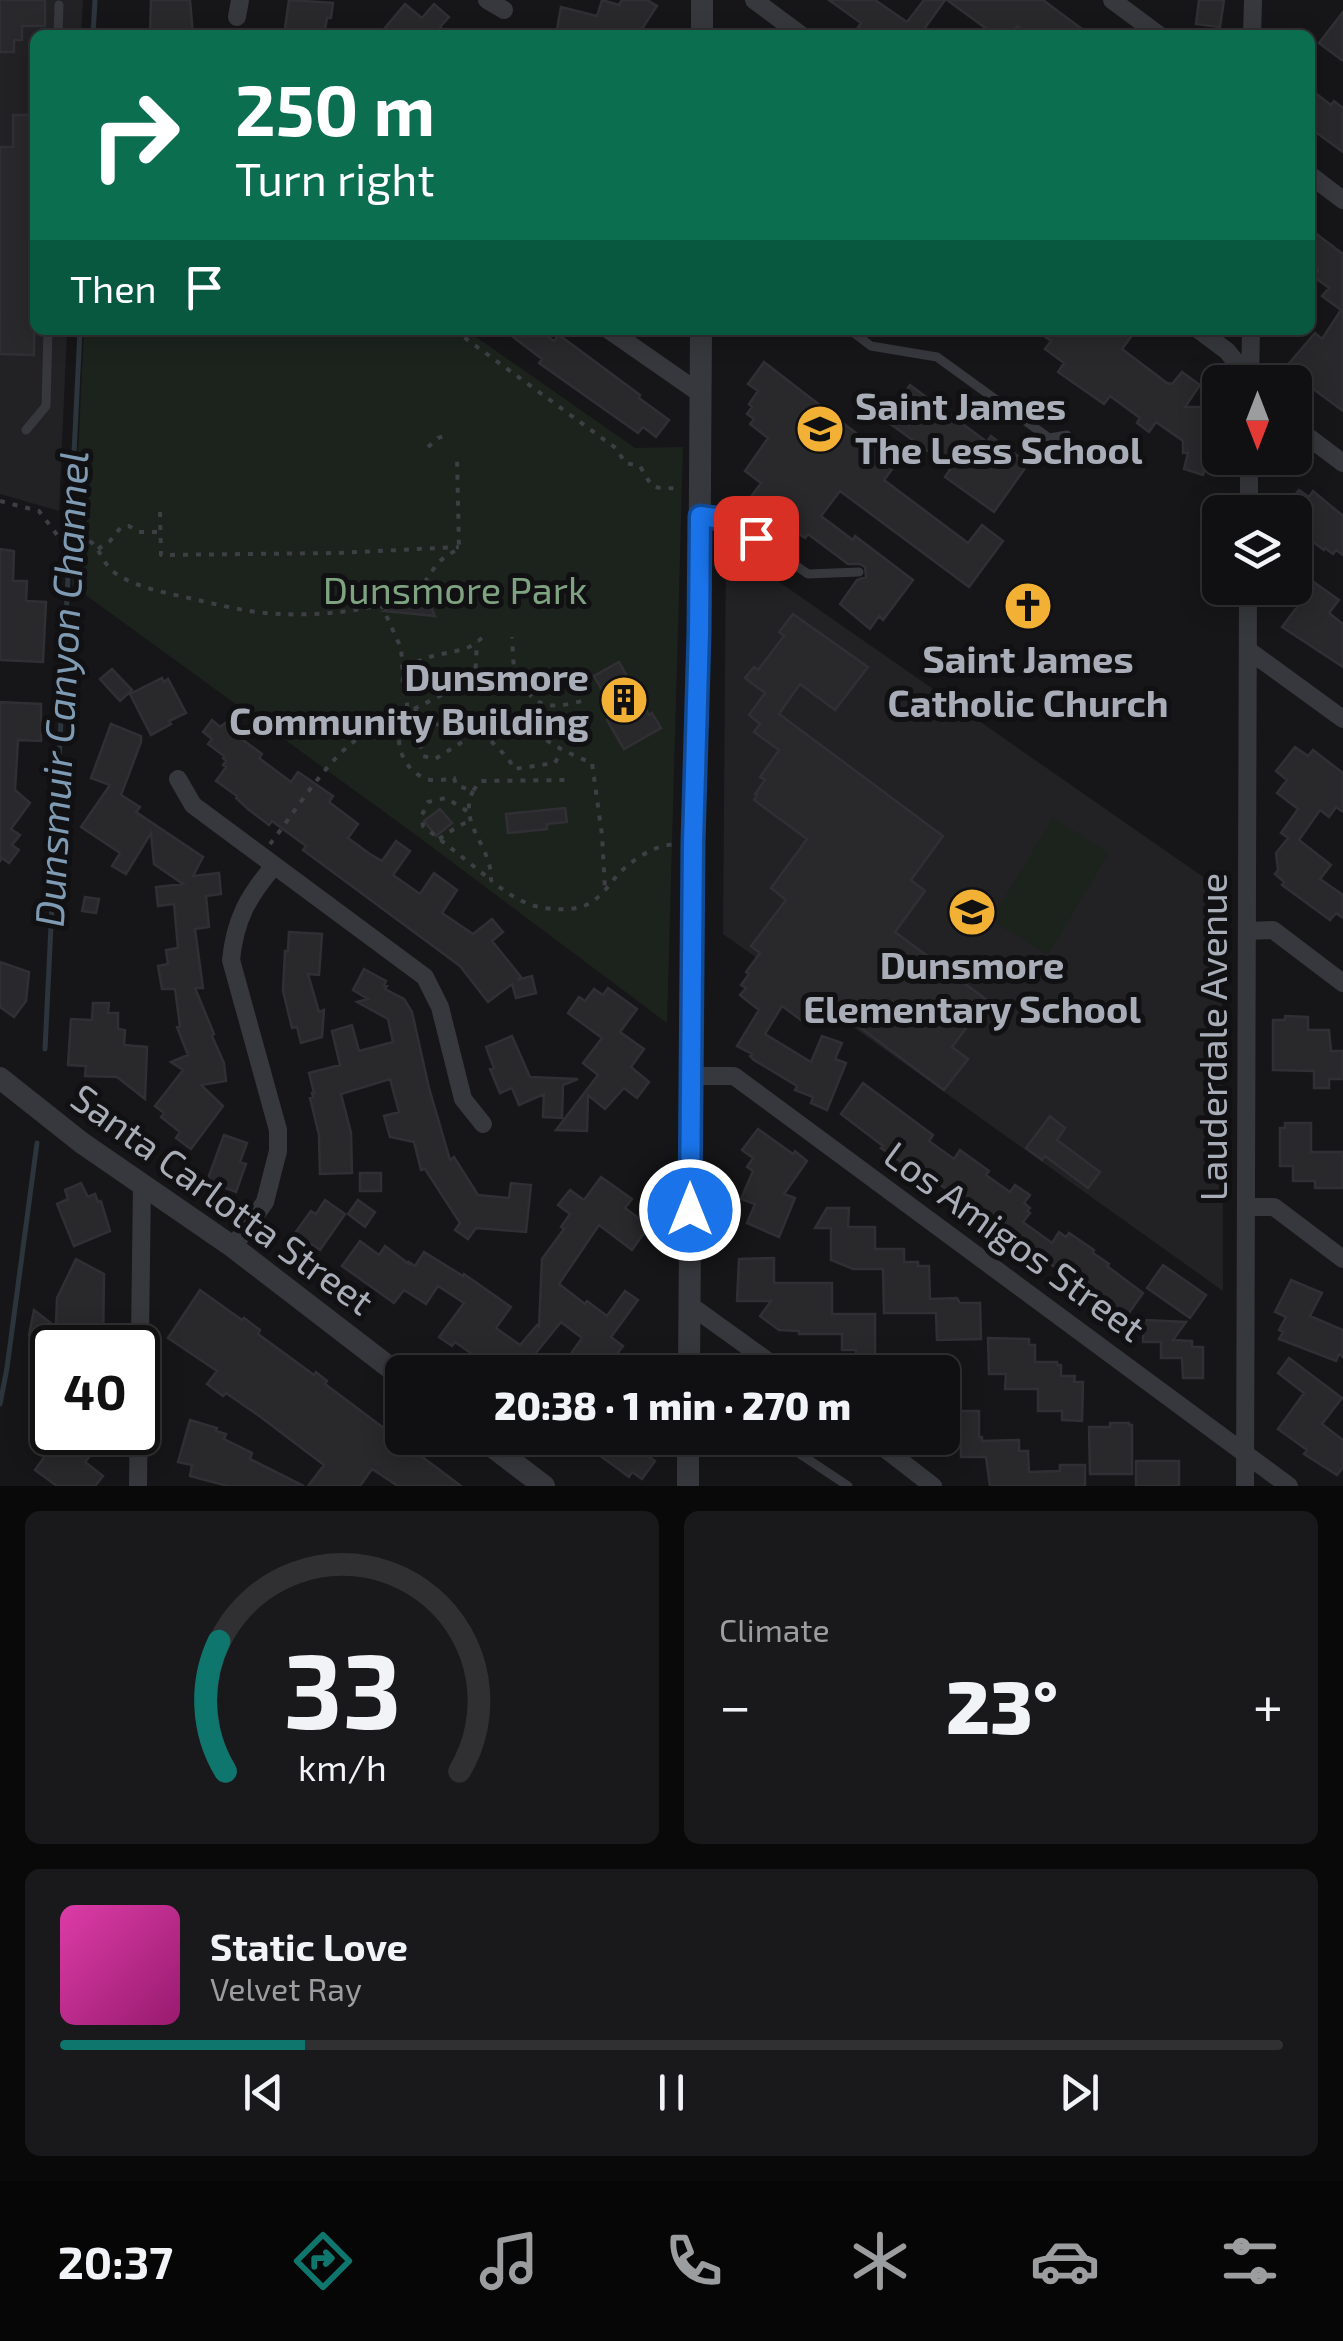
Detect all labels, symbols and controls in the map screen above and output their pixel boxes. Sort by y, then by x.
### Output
text: 250 m [235,66,435,150]
icon: right [70,70,200,200]
text: Turn right [235,151,435,205]
icon: arrive [177,260,232,315]
text: Then [70,265,157,311]
north arrow [1202,365,1312,475]
map controls [1202,365,1312,605]
place label: Saint James The Less School [855,382,1143,472]
school or university icon: Saint James The Less School [794,403,846,455]
water label: Dunsmuir Canyon Channel [24,450,97,928]
button: layers [1202,495,1312,605]
pin [714,496,799,581]
icon: arrive [729,511,784,566]
park label: Dunsmore Park [323,566,587,612]
church icon: Saint James Catholic Church [1002,580,1054,632]
place label: Saint James Catholic Church [887,635,1169,725]
place label: Dunsmore Community Building [229,653,589,743]
building icon: Dunsmore Community Building [598,674,650,726]
street label: Lauderdale Avenue [1189,873,1235,1201]
school or university icon: Dunsmore Elementary School [946,886,998,938]
place label: Dunsmore Elementary School [803,941,1141,1031]
street label: Santa Carlotta Street [63,1073,383,1324]
street label: Los Amigos Street [876,1131,1154,1350]
position arrow [638,1158,742,1262]
speed limit sign: 40 [30,1325,160,1455]
text: 20:38 · 1 min · 270 m [494,1382,851,1428]
text: Climate [719,1610,830,1648]
text: 33 [283,1625,401,1750]
text: 23° [946,1659,1058,1749]
text: − [719,1671,751,1737]
text: + [1253,1671,1283,1737]
text: km/h [298,1745,386,1788]
text: Static Love [210,1923,408,1969]
text: Velvet Ray [210,1969,362,2007]
icon: previous [236,2065,291,2120]
icon: pause [644,2065,699,2120]
icon: next [1052,2065,1107,2120]
icon: directions [288,2226,358,2296]
icon: music [474,2226,544,2296]
icon: phone [659,2226,729,2296]
icon: climate [845,2226,915,2296]
icon: car [1030,2226,1100,2296]
icon: filters [1215,2226,1285,2296]
text: 20:37 [58,2234,173,2288]

